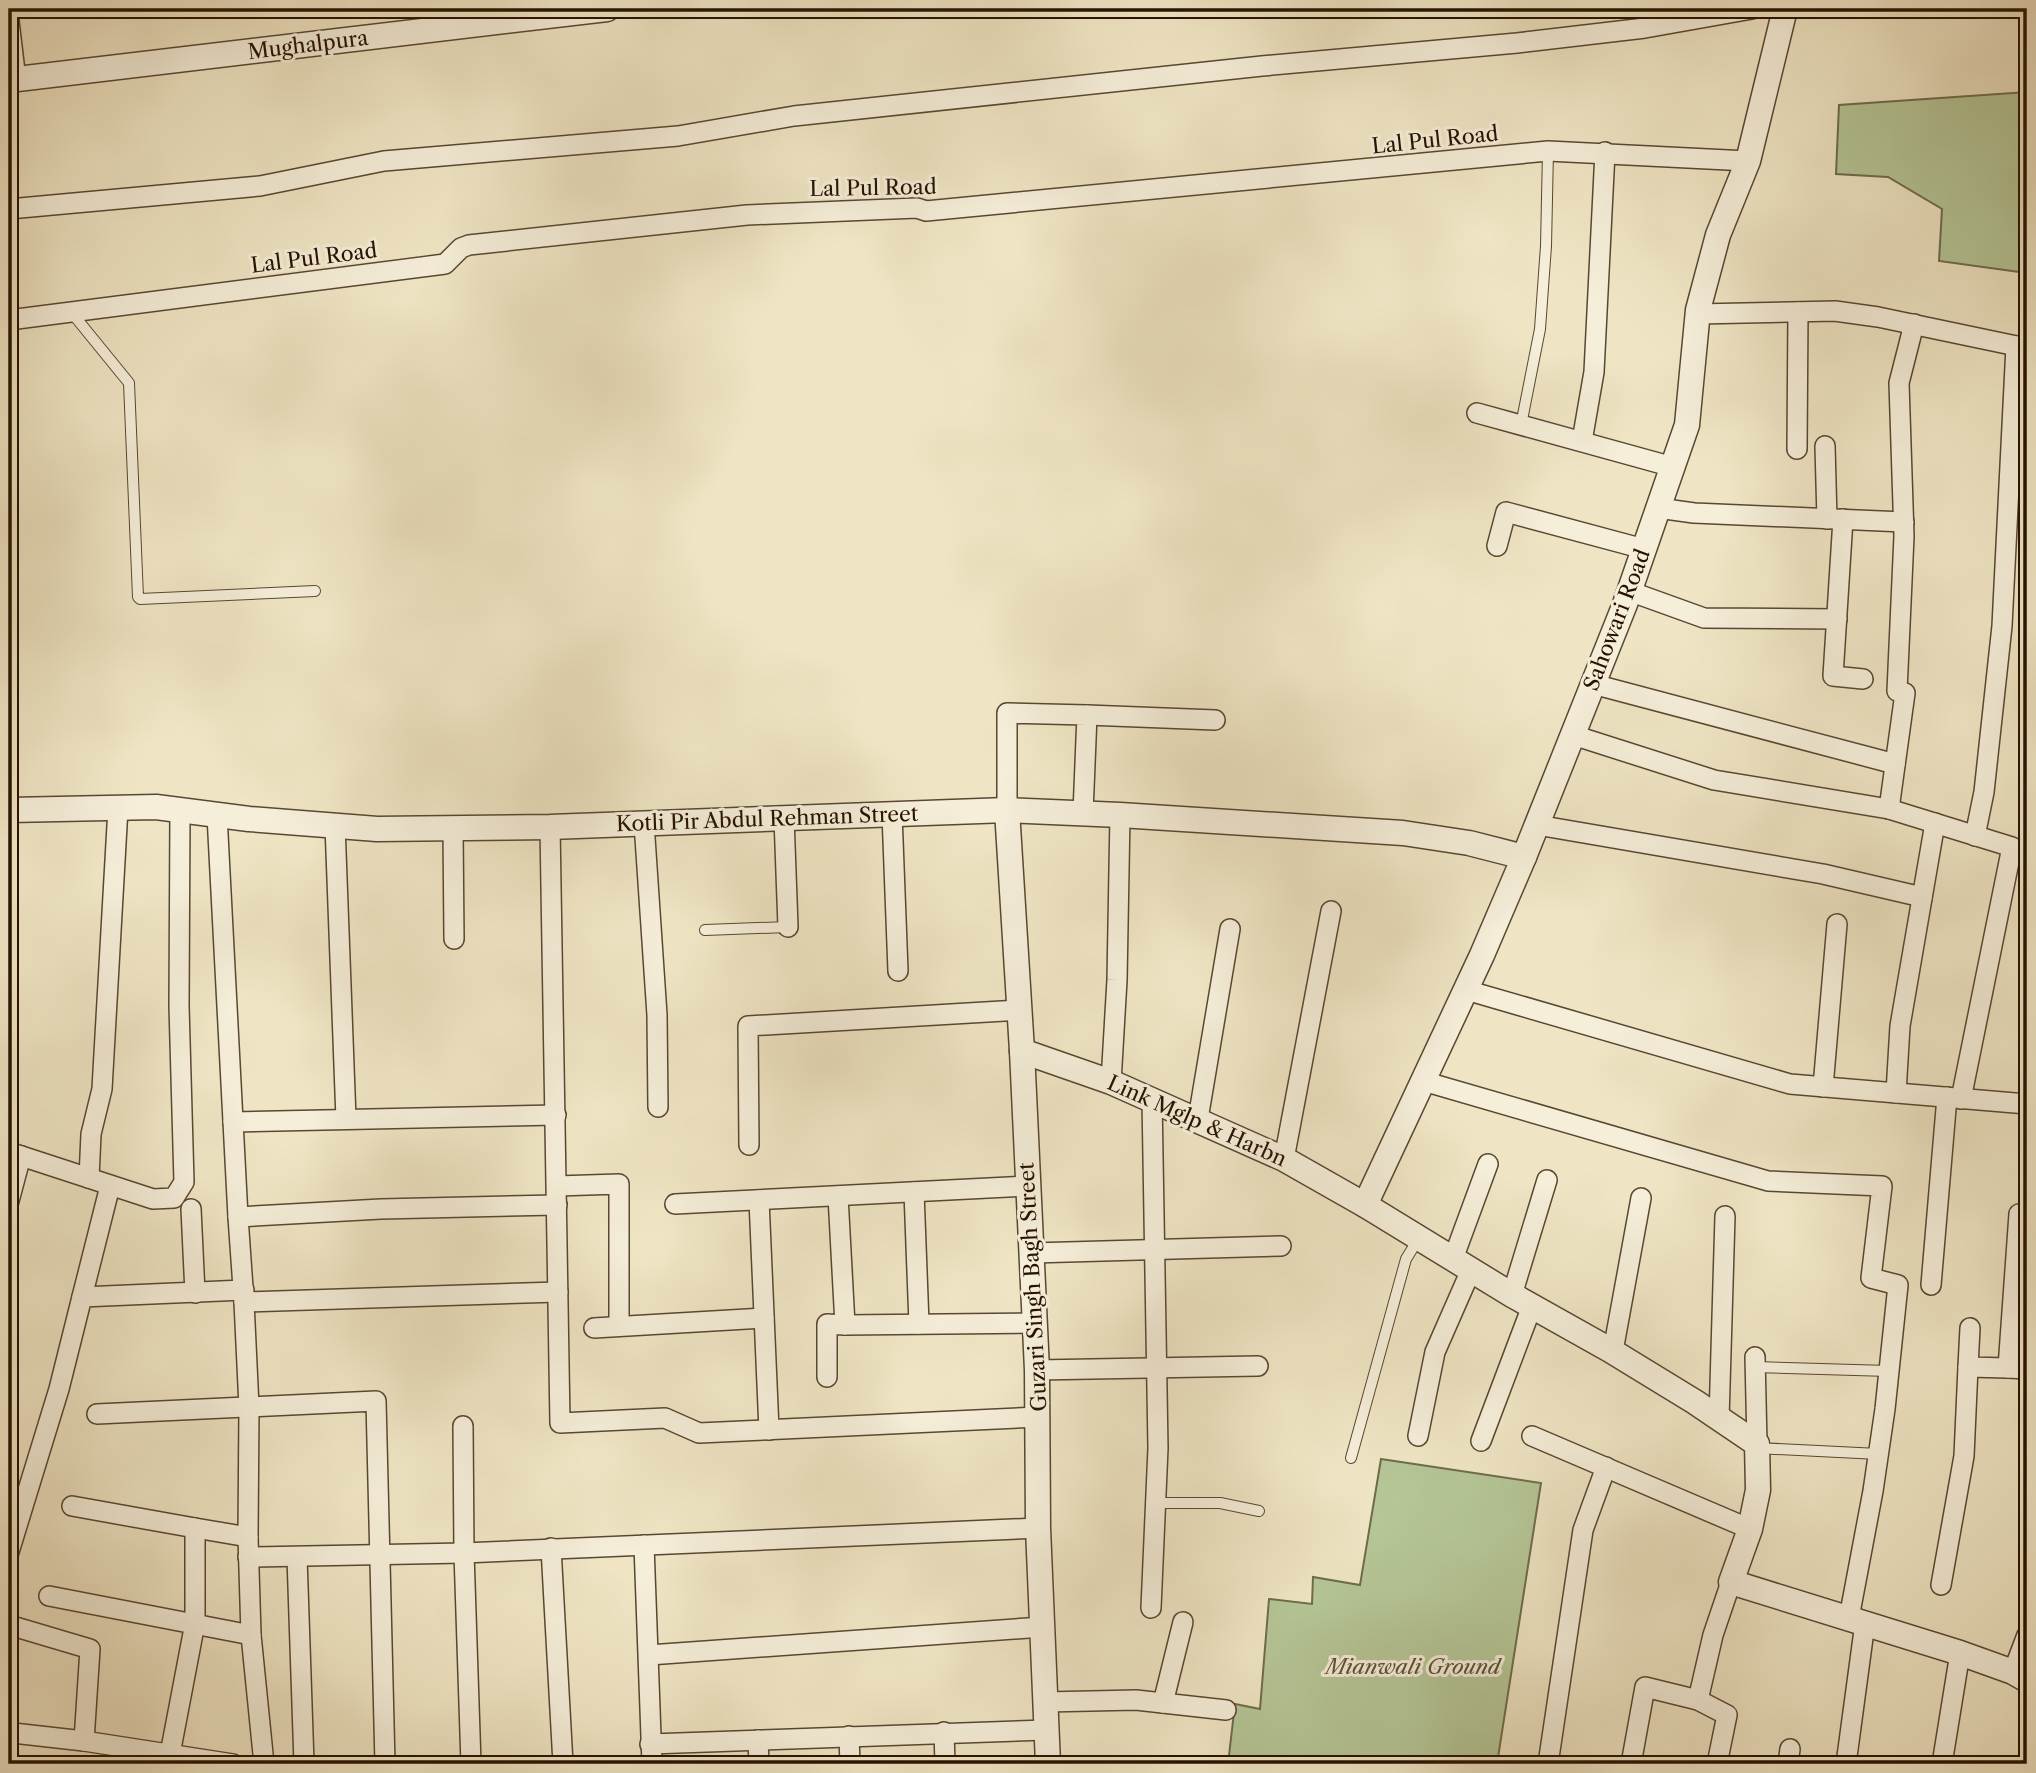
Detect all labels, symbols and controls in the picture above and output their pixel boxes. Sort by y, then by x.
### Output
street label: Mughalpura [246,25,370,64]
street label: Lal Pul Road [1370,120,1500,159]
street label: Lal Pul Road [809,174,937,201]
street label: Lal Pul Road [249,237,379,278]
street label: Sahowari Road [1578,545,1655,694]
street label: Kotli Pir Abdul Rehman Street [615,801,919,836]
street label: Link Mglp & Harbn [1104,1070,1291,1171]
street label: Guzari Singh Bagh Street [1013,1161,1052,1412]
park label: Mianwali Ground [1323,1654,1503,1679]

